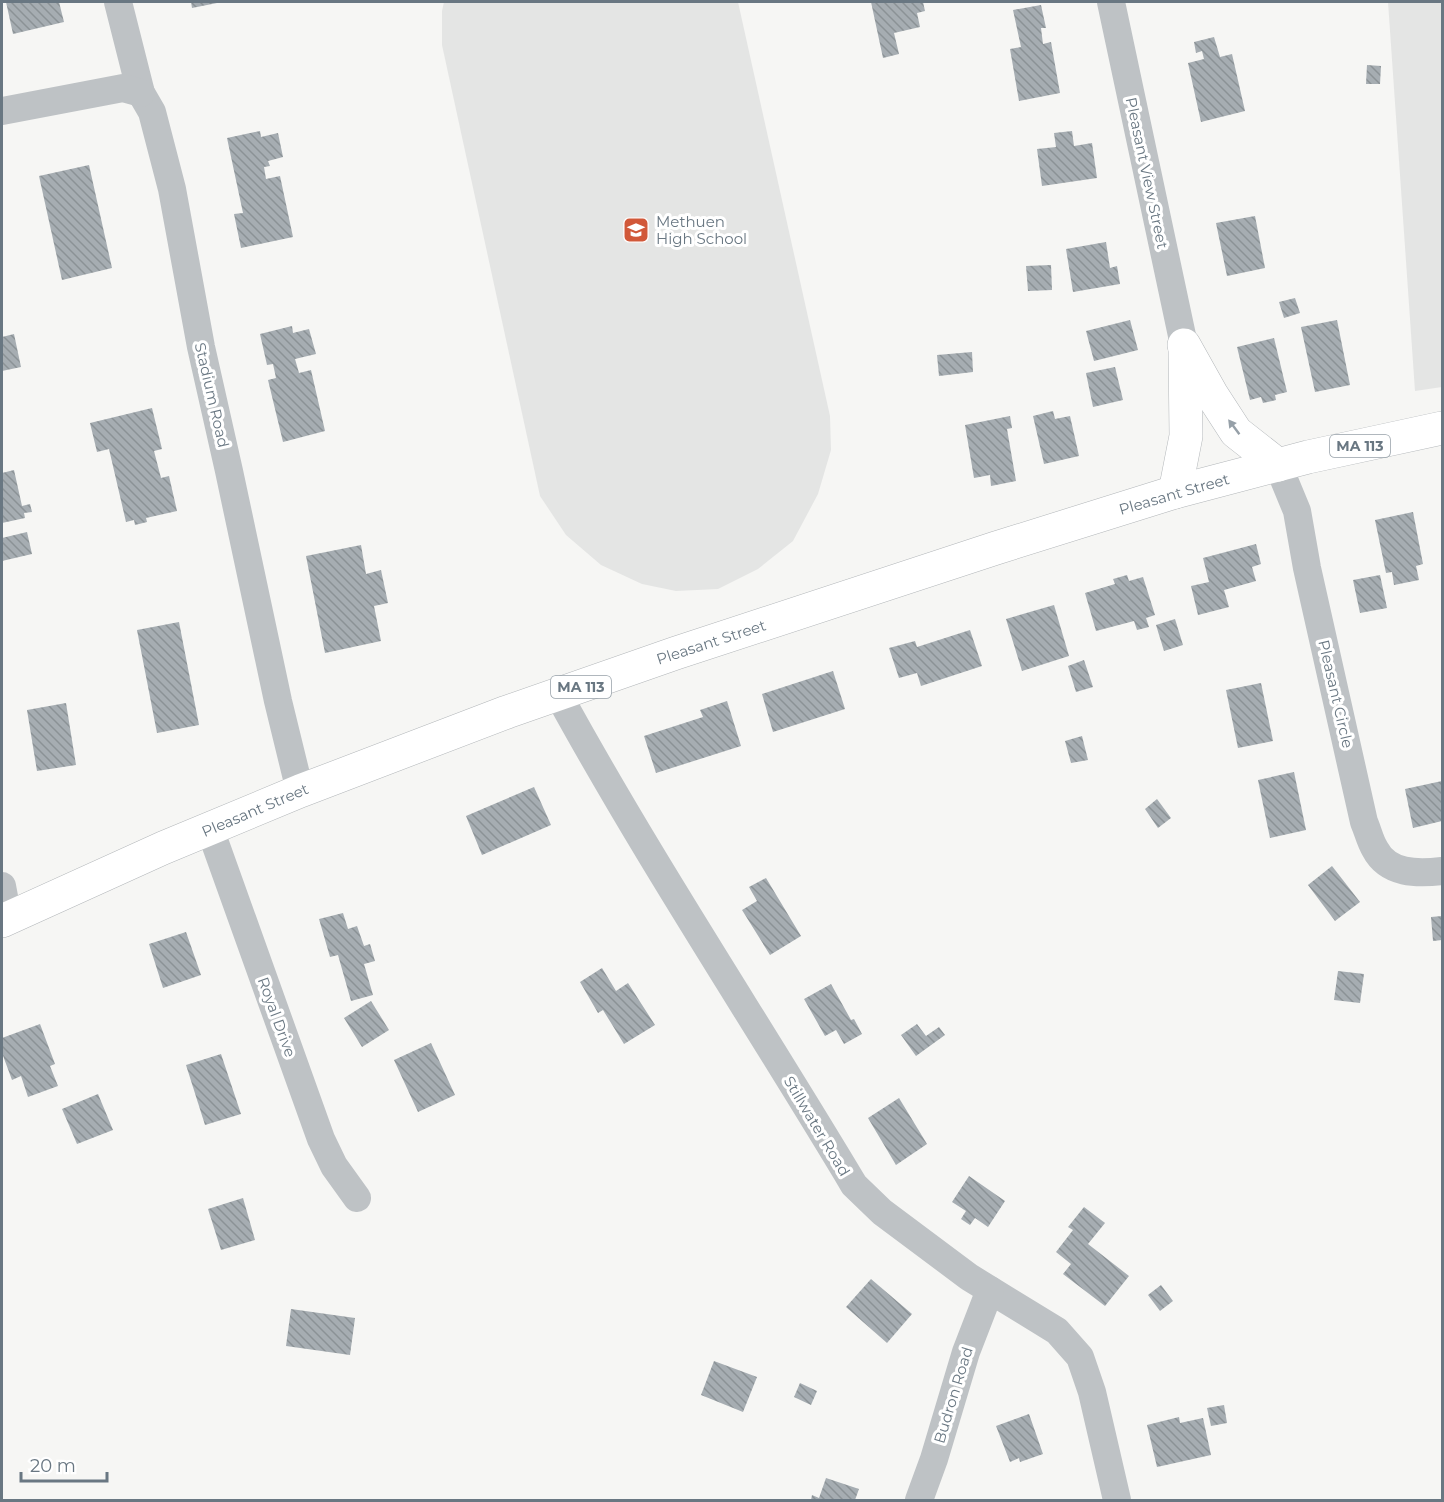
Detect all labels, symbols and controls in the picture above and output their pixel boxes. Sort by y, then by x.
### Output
street label: Pleasant View Street [1122,95,1172,251]
place label: Methuen High School [656,212,747,248]
school or university icon: Methuen High School [621,215,651,245]
street label: Stadium Road [191,341,233,449]
one-way arrow [1227,419,1240,435]
road number: MA 113 [1330,435,1390,457]
street label: Pleasant Street [1117,469,1231,519]
street label: Pleasant Street [654,615,768,669]
street label: Pleasant Circle [1314,638,1358,750]
road number: MA 113 [551,676,611,698]
street label: Pleasant Street [199,779,311,841]
street label: Royal Drive [254,974,300,1060]
street label: Stillwater Road [780,1073,854,1179]
street label: Budron Road [929,1344,977,1446]
scale bar [21,1445,106,1483]
text: 20 m [30,1455,76,1477]

